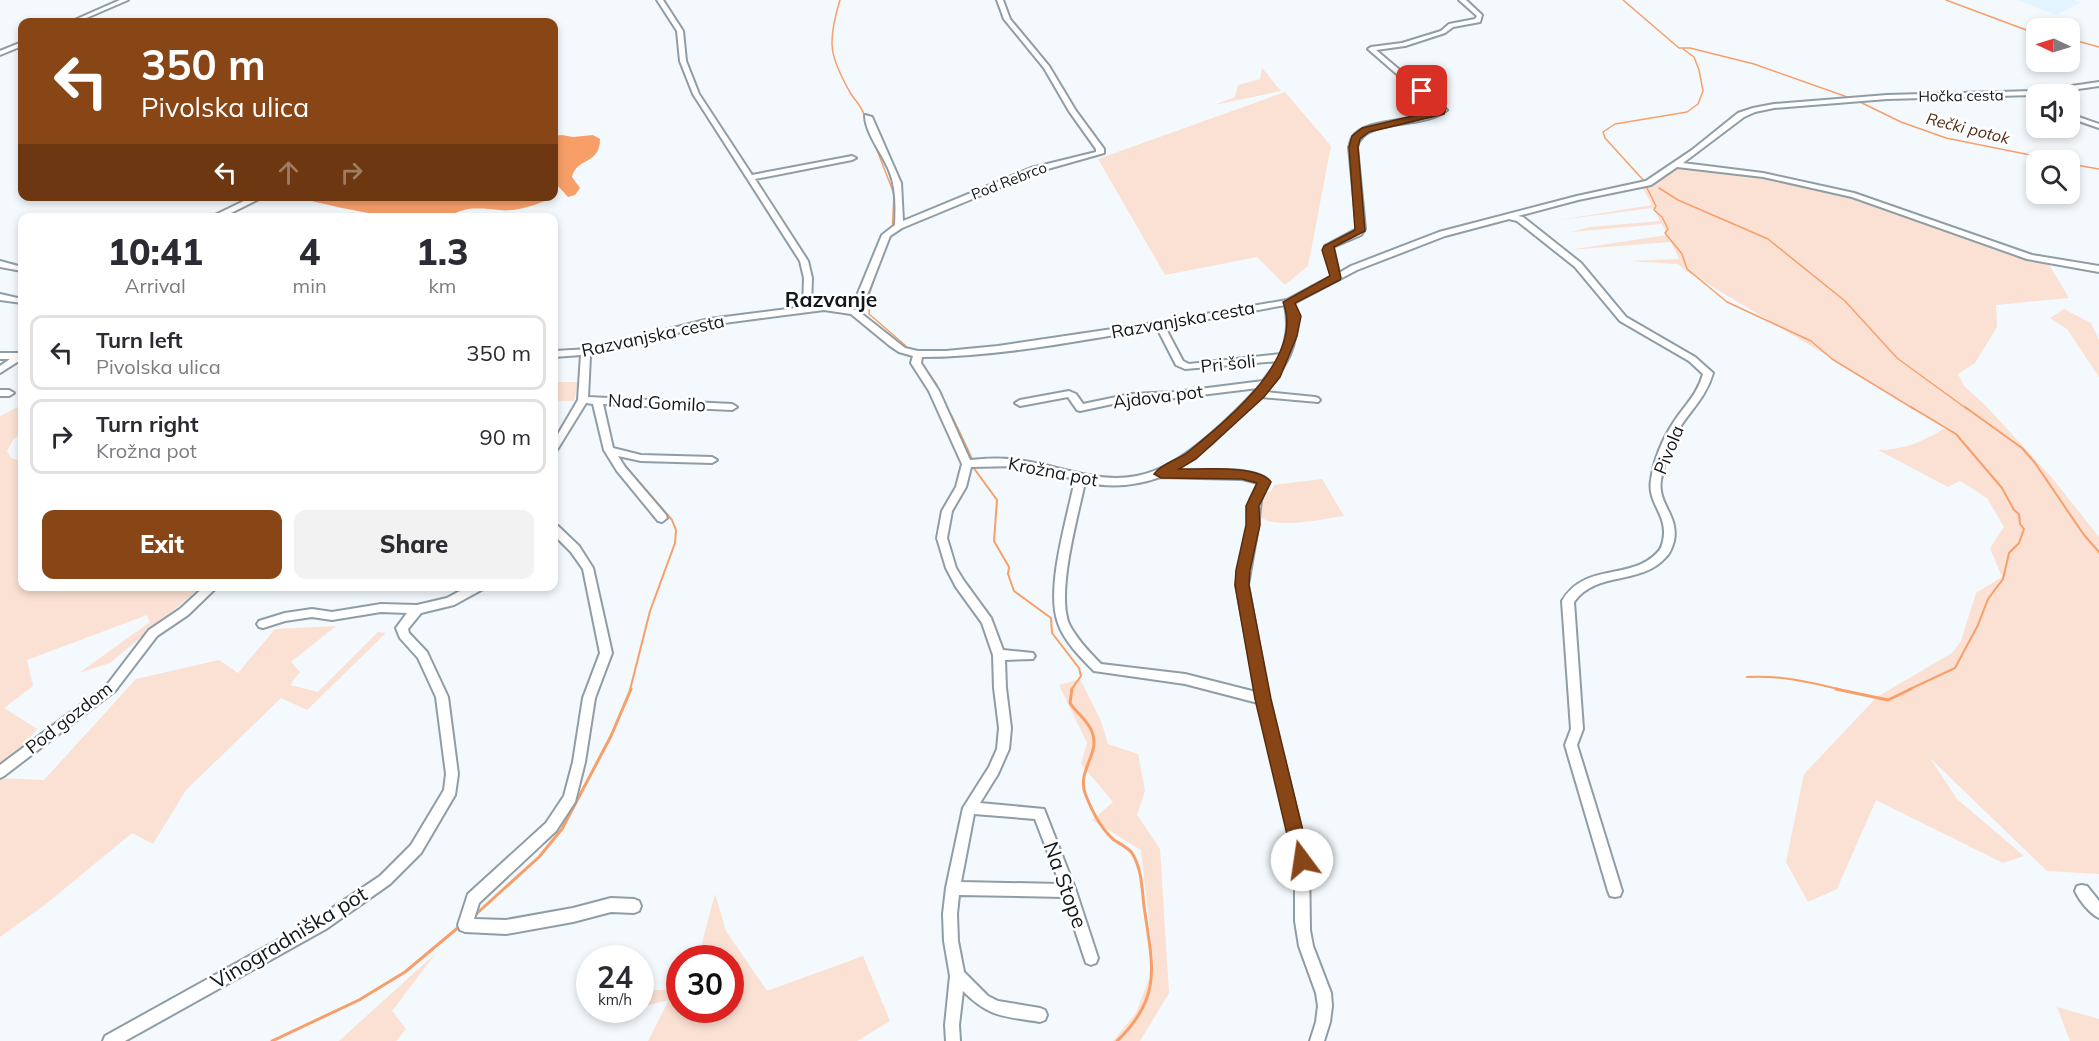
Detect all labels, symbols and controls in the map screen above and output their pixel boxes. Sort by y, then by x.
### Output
north arrow [2026,18,2080,72]
map controls [2026,18,2080,204]
text: 350 m [141,38,266,91]
icon: left [42,42,120,120]
pin [1396,65,1447,116]
icon: arrive [1405,74,1438,107]
button: sound [2026,84,2080,138]
street label: Hočka cesta [1918,85,2004,106]
text: Pivolska ulica [141,90,309,124]
water label: Rečki potok [1924,108,2013,148]
button: search [2026,150,2080,204]
icon: left [209,156,242,189]
icon: ahead [272,156,305,189]
icon: right [335,156,368,189]
street label: Pod Rebrco [968,157,1049,204]
text: 10:41 [107,229,203,274]
text: 4 [299,229,320,274]
text: 1.3 [416,229,469,274]
text: Arrival [125,273,186,298]
text: min [293,273,327,298]
text: km [428,273,456,298]
district label: Razvanje [785,286,877,312]
street label: Razvanjska cesta [1109,296,1257,343]
street label: Razvanjska cesta [579,309,726,362]
text: Turn left [96,326,183,354]
icon: left [45,336,78,369]
text: 350 m [466,339,531,367]
street label: Pri šoli [1199,349,1256,378]
text: Pivolska ulica [96,354,221,379]
street label: Ajdova pot [1112,380,1204,413]
street label: Nad Gomilo [608,388,706,417]
text: Turn right [96,410,199,438]
icon: right [45,420,78,453]
street label: Pivola [1648,422,1689,478]
text: 90 m [480,423,531,451]
text: Krožna pot [96,438,197,463]
street label: Krožna pot [1006,452,1100,491]
button: Exit [42,510,282,579]
button: Share [294,510,534,579]
street label: Pod gozdom [21,676,117,759]
position arrow [1270,828,1334,892]
street label: Na Stope [1038,838,1094,931]
street label: Vinogradniška pot [206,880,371,994]
speed limit sign: 30 [666,945,744,1023]
text: 24 [597,958,633,996]
text: km/h [598,990,632,1009]

